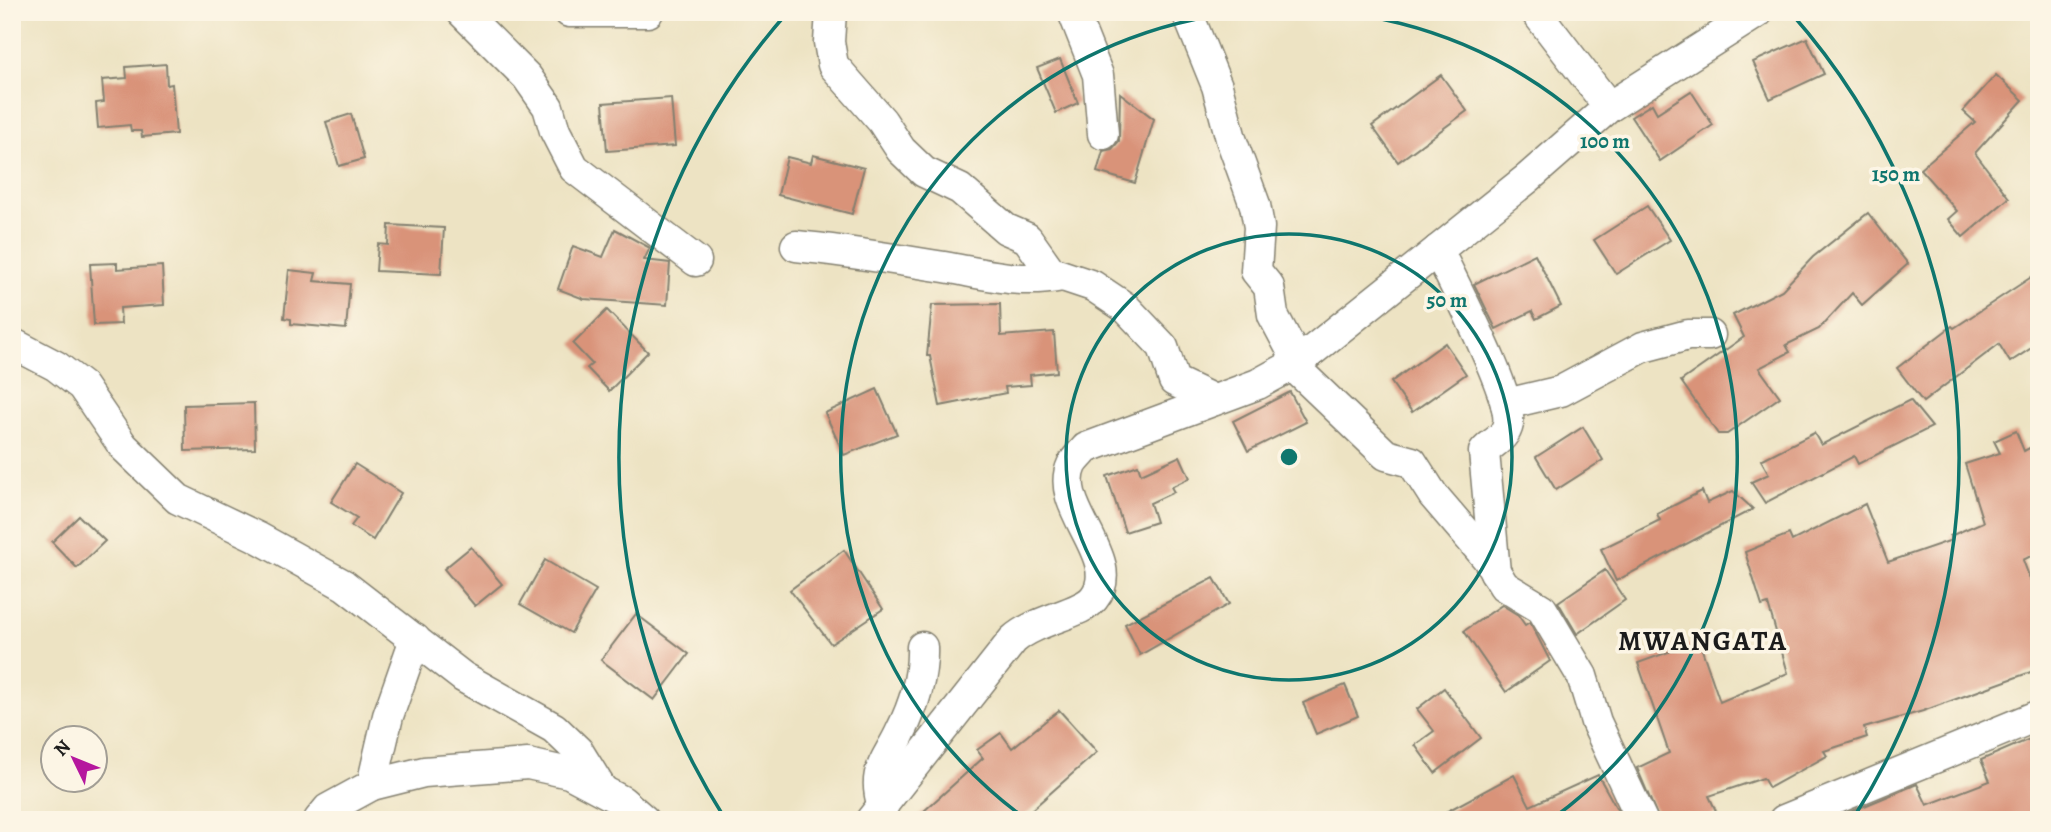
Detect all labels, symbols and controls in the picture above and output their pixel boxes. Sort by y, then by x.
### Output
text: 100 m [1580,127,1630,155]
text: 150 m [1872,160,1921,188]
text: 50 m [1427,286,1468,314]
centre of rings [1277,445,1301,469]
district label: MWANGATA [1618,622,1788,660]
north arrow [38,724,108,794]
text: N [48,734,77,762]

